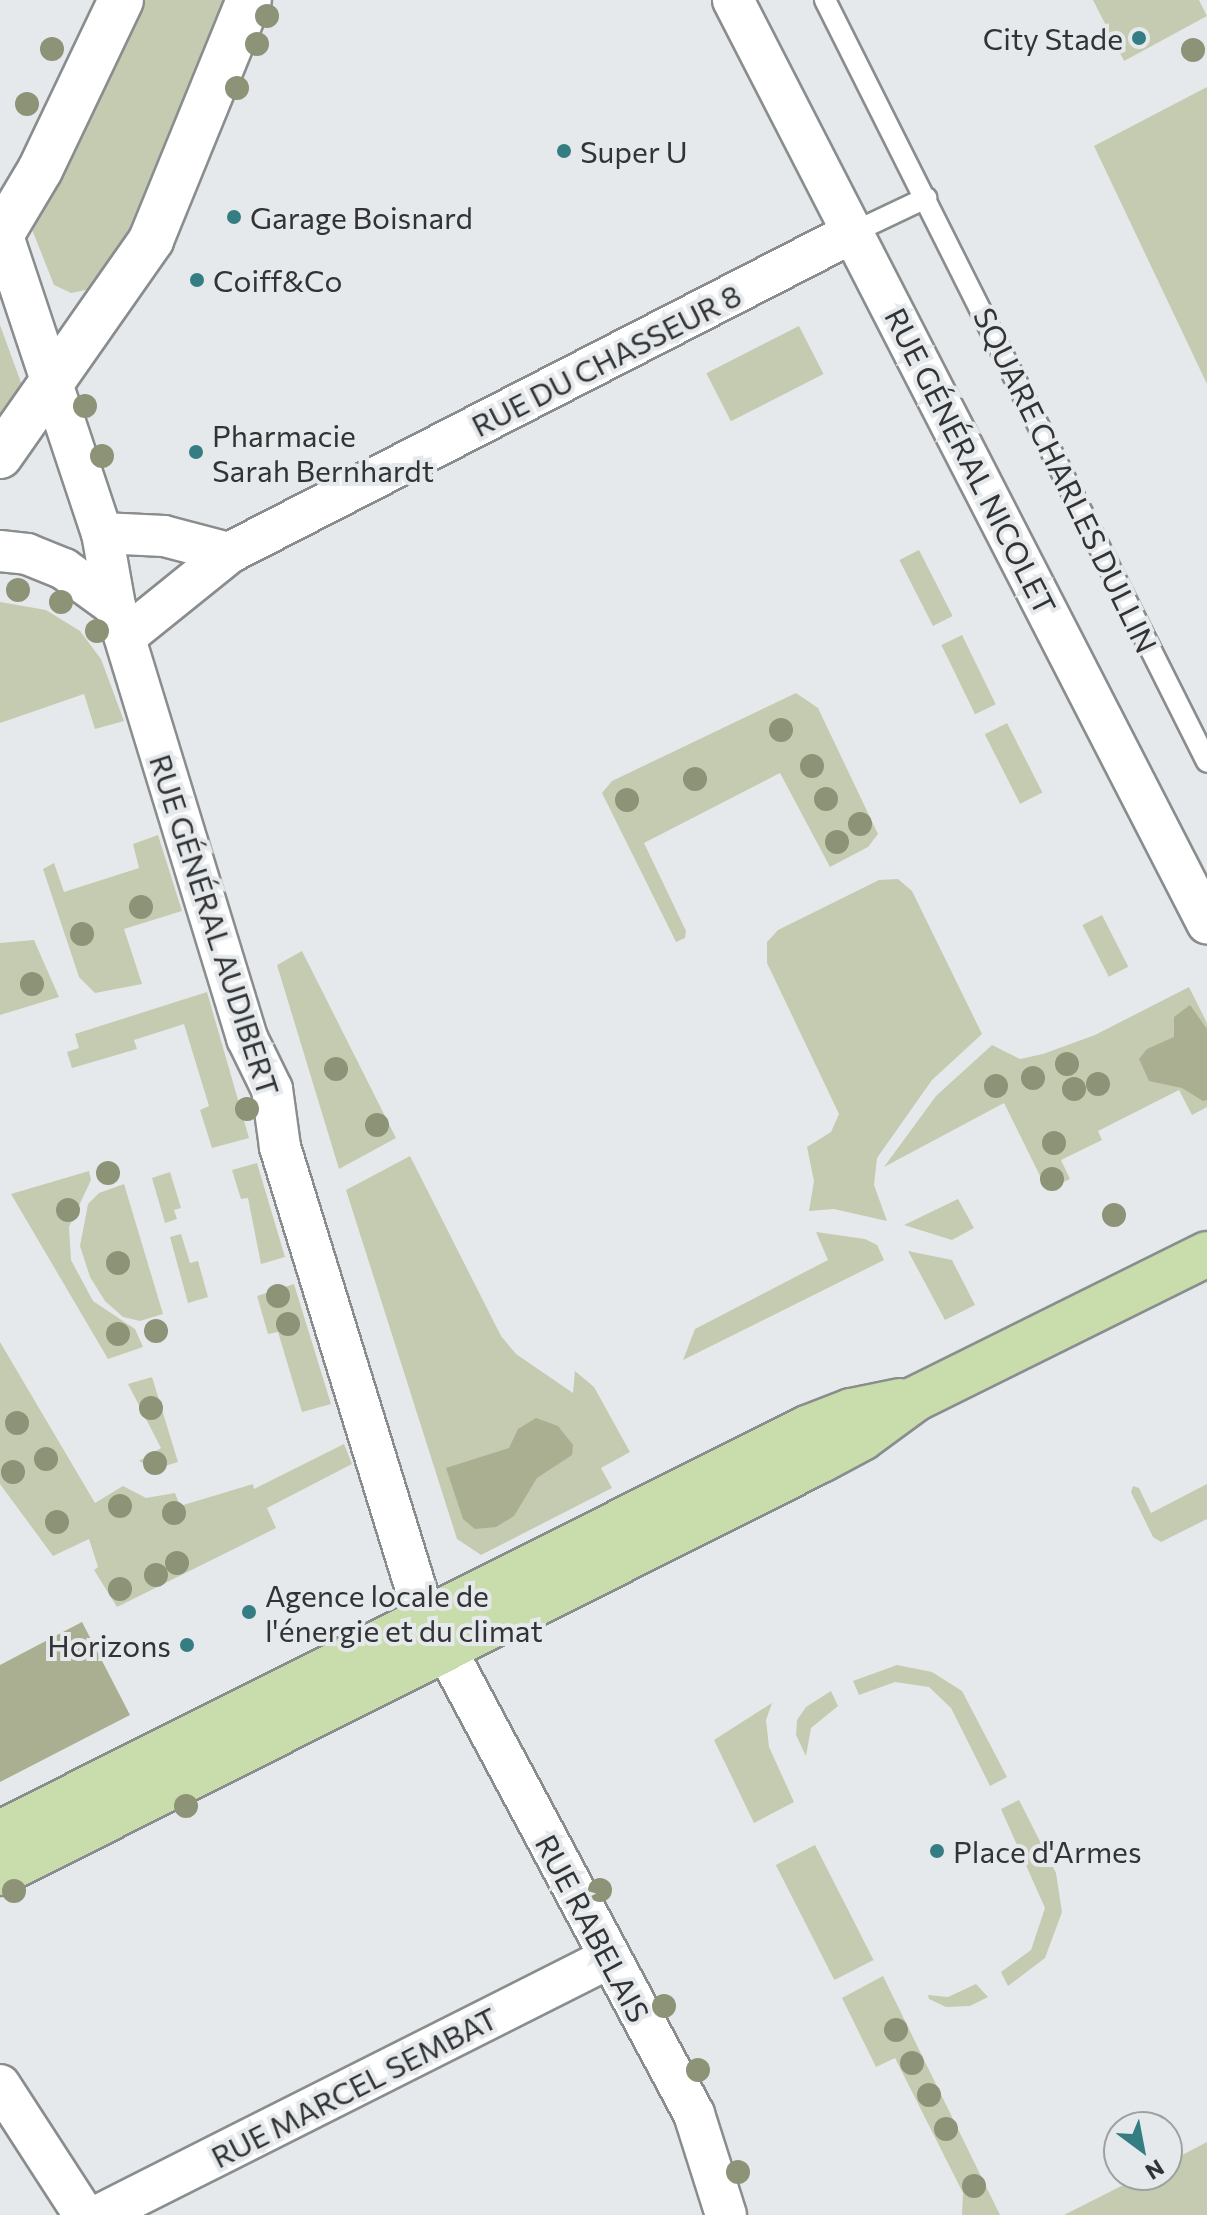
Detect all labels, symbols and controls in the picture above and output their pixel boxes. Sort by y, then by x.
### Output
place label: City Stade [983,20,1123,56]
marker: City Stade [1130,29,1148,47]
place label: Super U [580,133,688,169]
marker: Super U [555,142,573,160]
place label: Garage Boisnard [250,199,473,235]
marker: Garage Boisnard [225,208,243,226]
place label: Coiff&Co [213,262,342,298]
marker: Coiff&Co [188,271,206,289]
street label: RUE DU CHASSEUR 8 [465,276,747,444]
street label: RUE GÉNÉRAL NICOLET [878,302,1064,620]
street label: SQUARE CHARLES DULLIN [967,302,1165,658]
place label: Pharmacie Sarah Bernhardt [212,417,434,488]
marker: Pharmacie Sarah Bernhardt [187,443,205,461]
street label: RUE GÉNÉRAL AUDIBERT [143,750,287,1100]
place label: Agence locale de l'énergie et du climat [265,1577,543,1648]
marker: Agence locale de l'énergie et du climat [240,1603,258,1621]
place label: Horizons [47,1627,171,1663]
marker: Horizons [178,1636,196,1654]
street label: RUE RABELAIS [529,1828,657,2028]
place label: Place d'Armes [953,1833,1142,1869]
marker: Place d'Armes [928,1842,946,1860]
street label: RUE MARCEL SEMBAT [205,1999,503,2175]
north arrow [1103,2111,1183,2191]
text: N [1141,2154,1169,2186]

